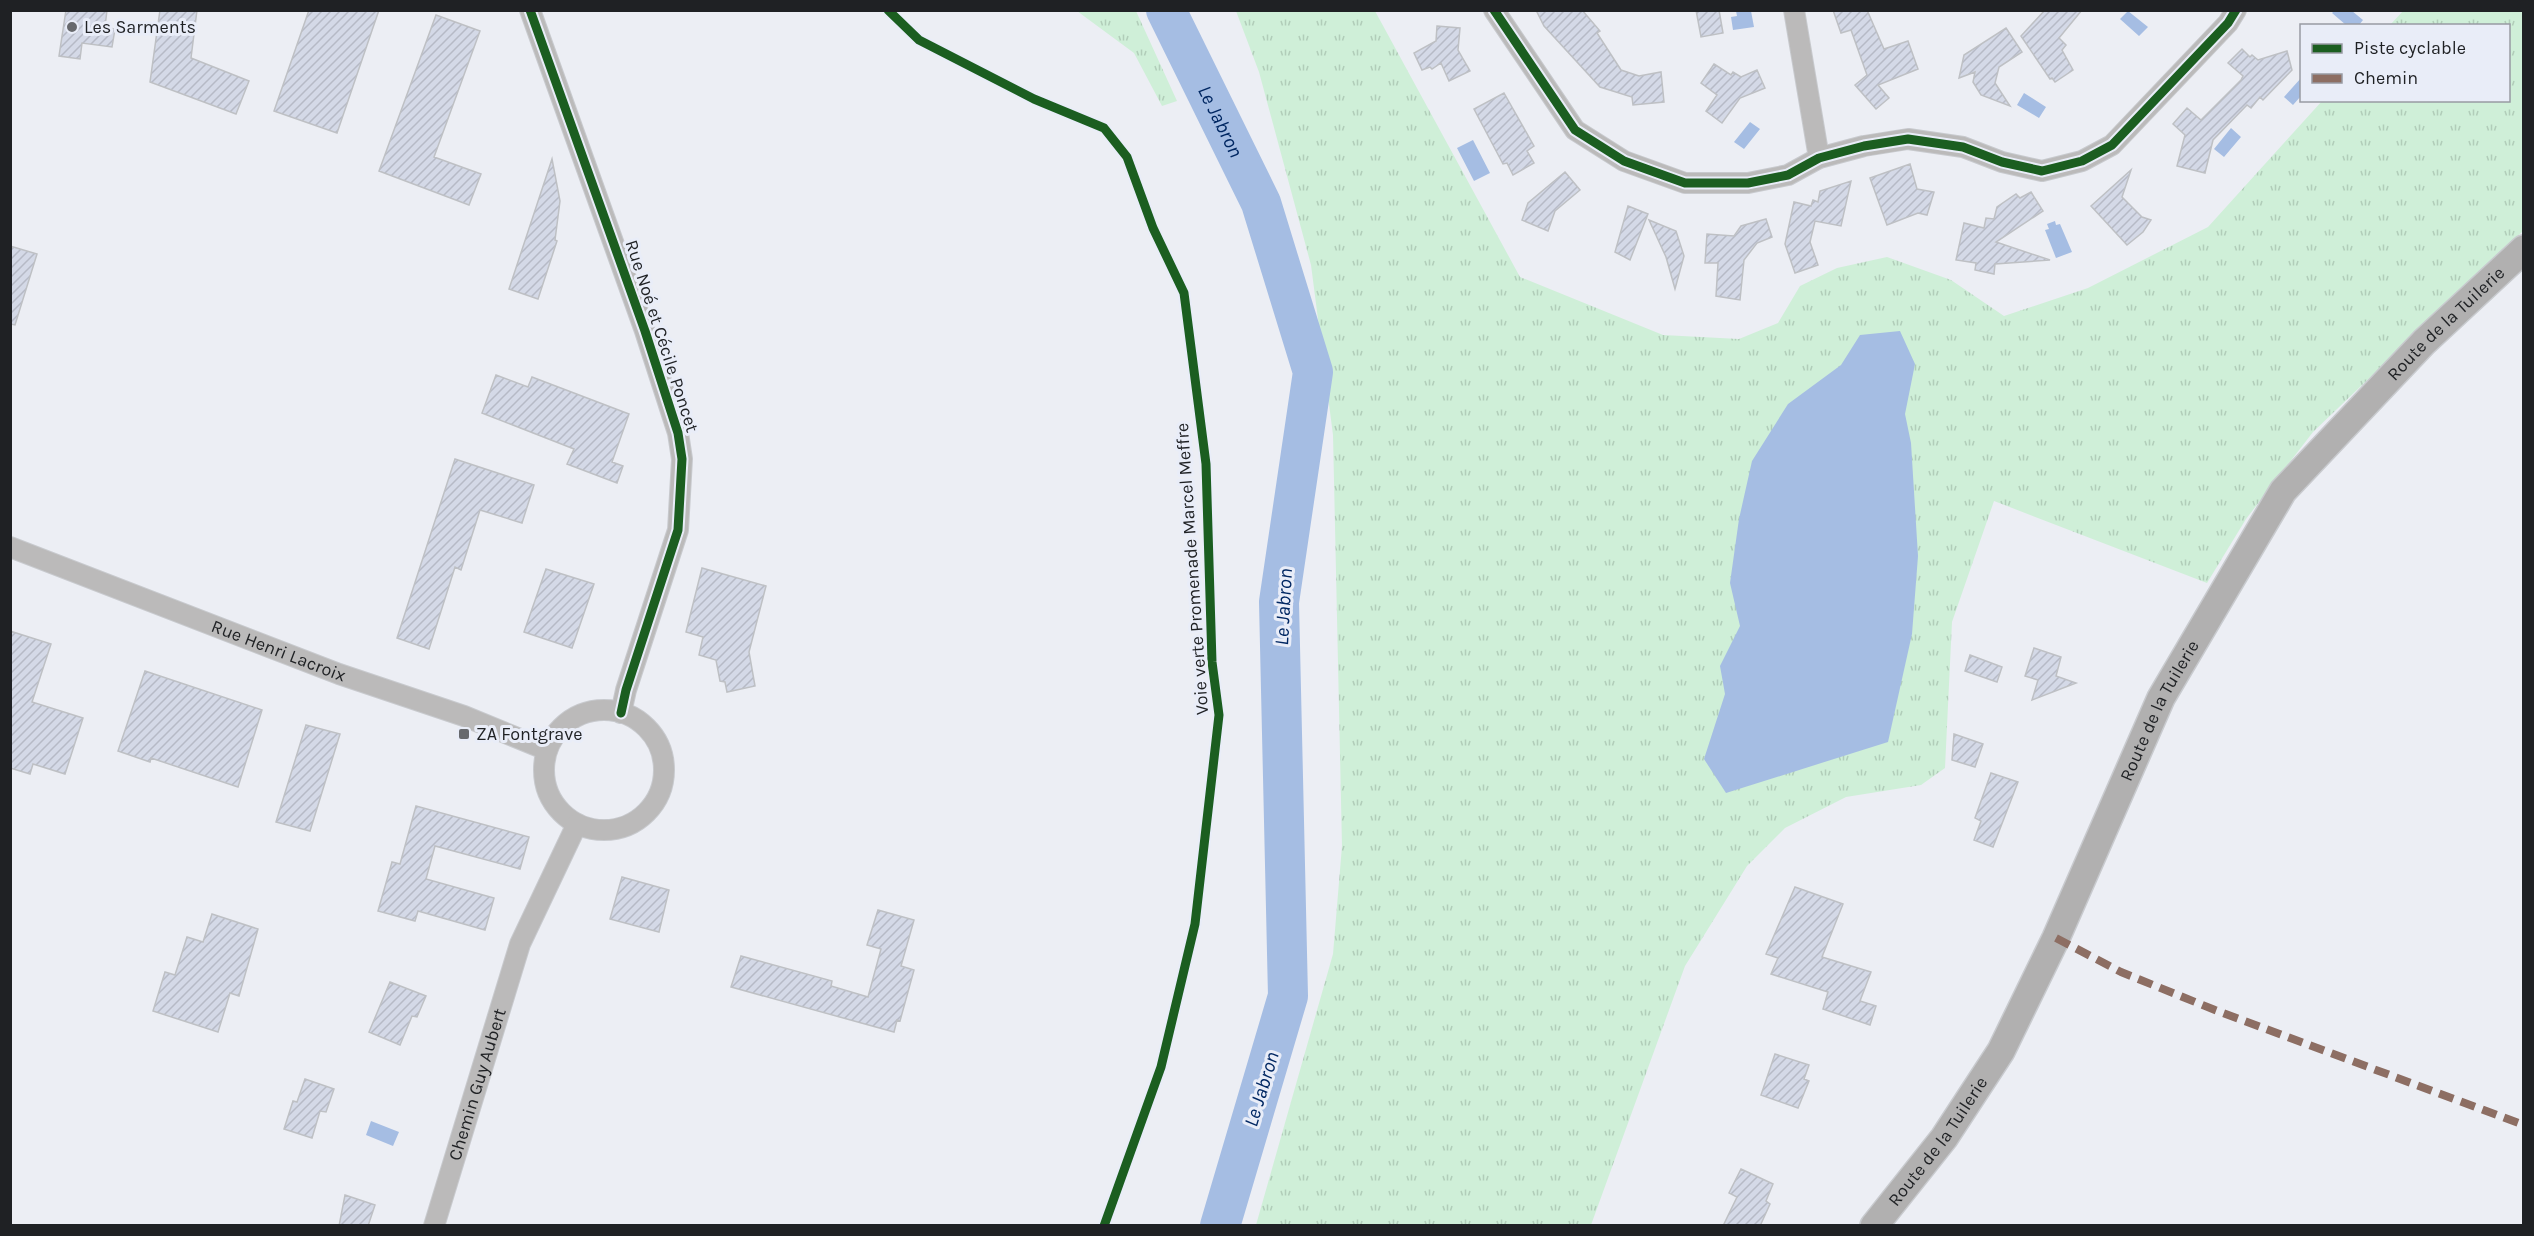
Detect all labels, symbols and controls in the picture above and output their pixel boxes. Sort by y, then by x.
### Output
place label: Les Sarments [84,16,196,38]
marker: Les Sarments [65,20,79,34]
legend [2300,24,2510,102]
text: Piste cyclable [2354,37,2466,59]
text: Chemin [2354,67,2418,89]
water label: Le Jabron [1193,82,1248,161]
street label: Rue Noé et Cécile Poncet [621,237,704,435]
street label: Route de la Tuilerie [2382,262,2509,385]
street label: Voie verte Promenade Marcel Meffre [1171,422,1213,716]
water label: Le Jabron [1270,568,1297,646]
street label: Rue Henri Lacroix [208,615,349,687]
street label: Route de la Tuilerie [2115,636,2204,785]
place label: ZA Fontgrave [476,723,583,745]
marker: ZA Fontgrave [457,727,471,741]
street label: Chemin Guy Aubert [444,1005,511,1163]
water label: Le Jabron [1239,1049,1284,1130]
street label: Route de la Tuilerie [1883,1073,1992,1211]

